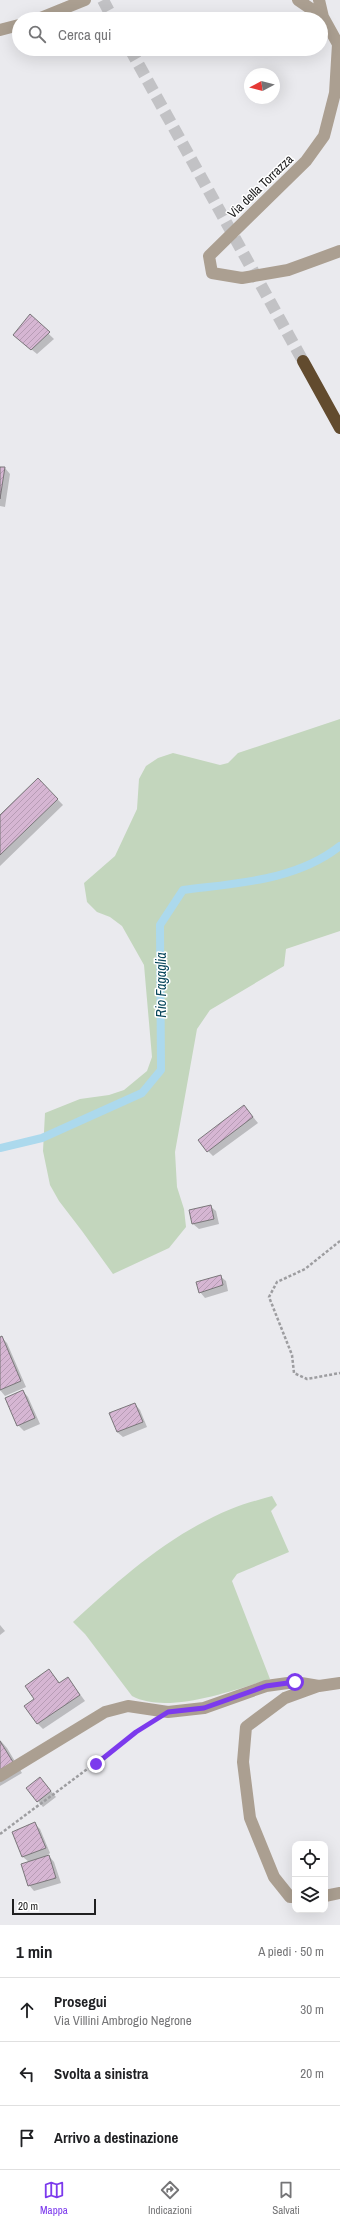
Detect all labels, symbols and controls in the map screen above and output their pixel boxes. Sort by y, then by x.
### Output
search box [12,12,328,56]
icon: search [26,23,48,45]
text: Cerca qui [58,24,111,45]
north arrow [244,68,280,104]
street label: Via della Torrazza [224,151,297,222]
water label: Rio Fagaglia [152,952,170,1018]
route start [286,1673,304,1691]
route end [87,1755,105,1773]
map controls [292,1841,328,1913]
button: locate [292,1841,328,1877]
button: layers [292,1877,328,1913]
scale bar [12,1897,96,1916]
text: 20 m [18,1899,38,1913]
text: 1 min [16,1940,52,1963]
text: A piedi · 50 m [258,1943,324,1960]
text: Prosegui [54,1991,107,2012]
icon: ahead [16,1999,38,2021]
text: 30 m [300,2001,324,2018]
text: Via Villini Ambrogio Negrone [54,2012,192,2029]
icon: left [16,2063,38,2085]
text: Svolta a sinistra [54,2063,148,2084]
text: 20 m [300,2065,324,2082]
icon: arrive [16,2127,38,2149]
text: Arrivo a destinazione [54,2127,178,2148]
tab: Mappa [40,2179,68,2217]
tab: Indicazioni [148,2179,192,2217]
tab: Salvati [272,2179,300,2217]

